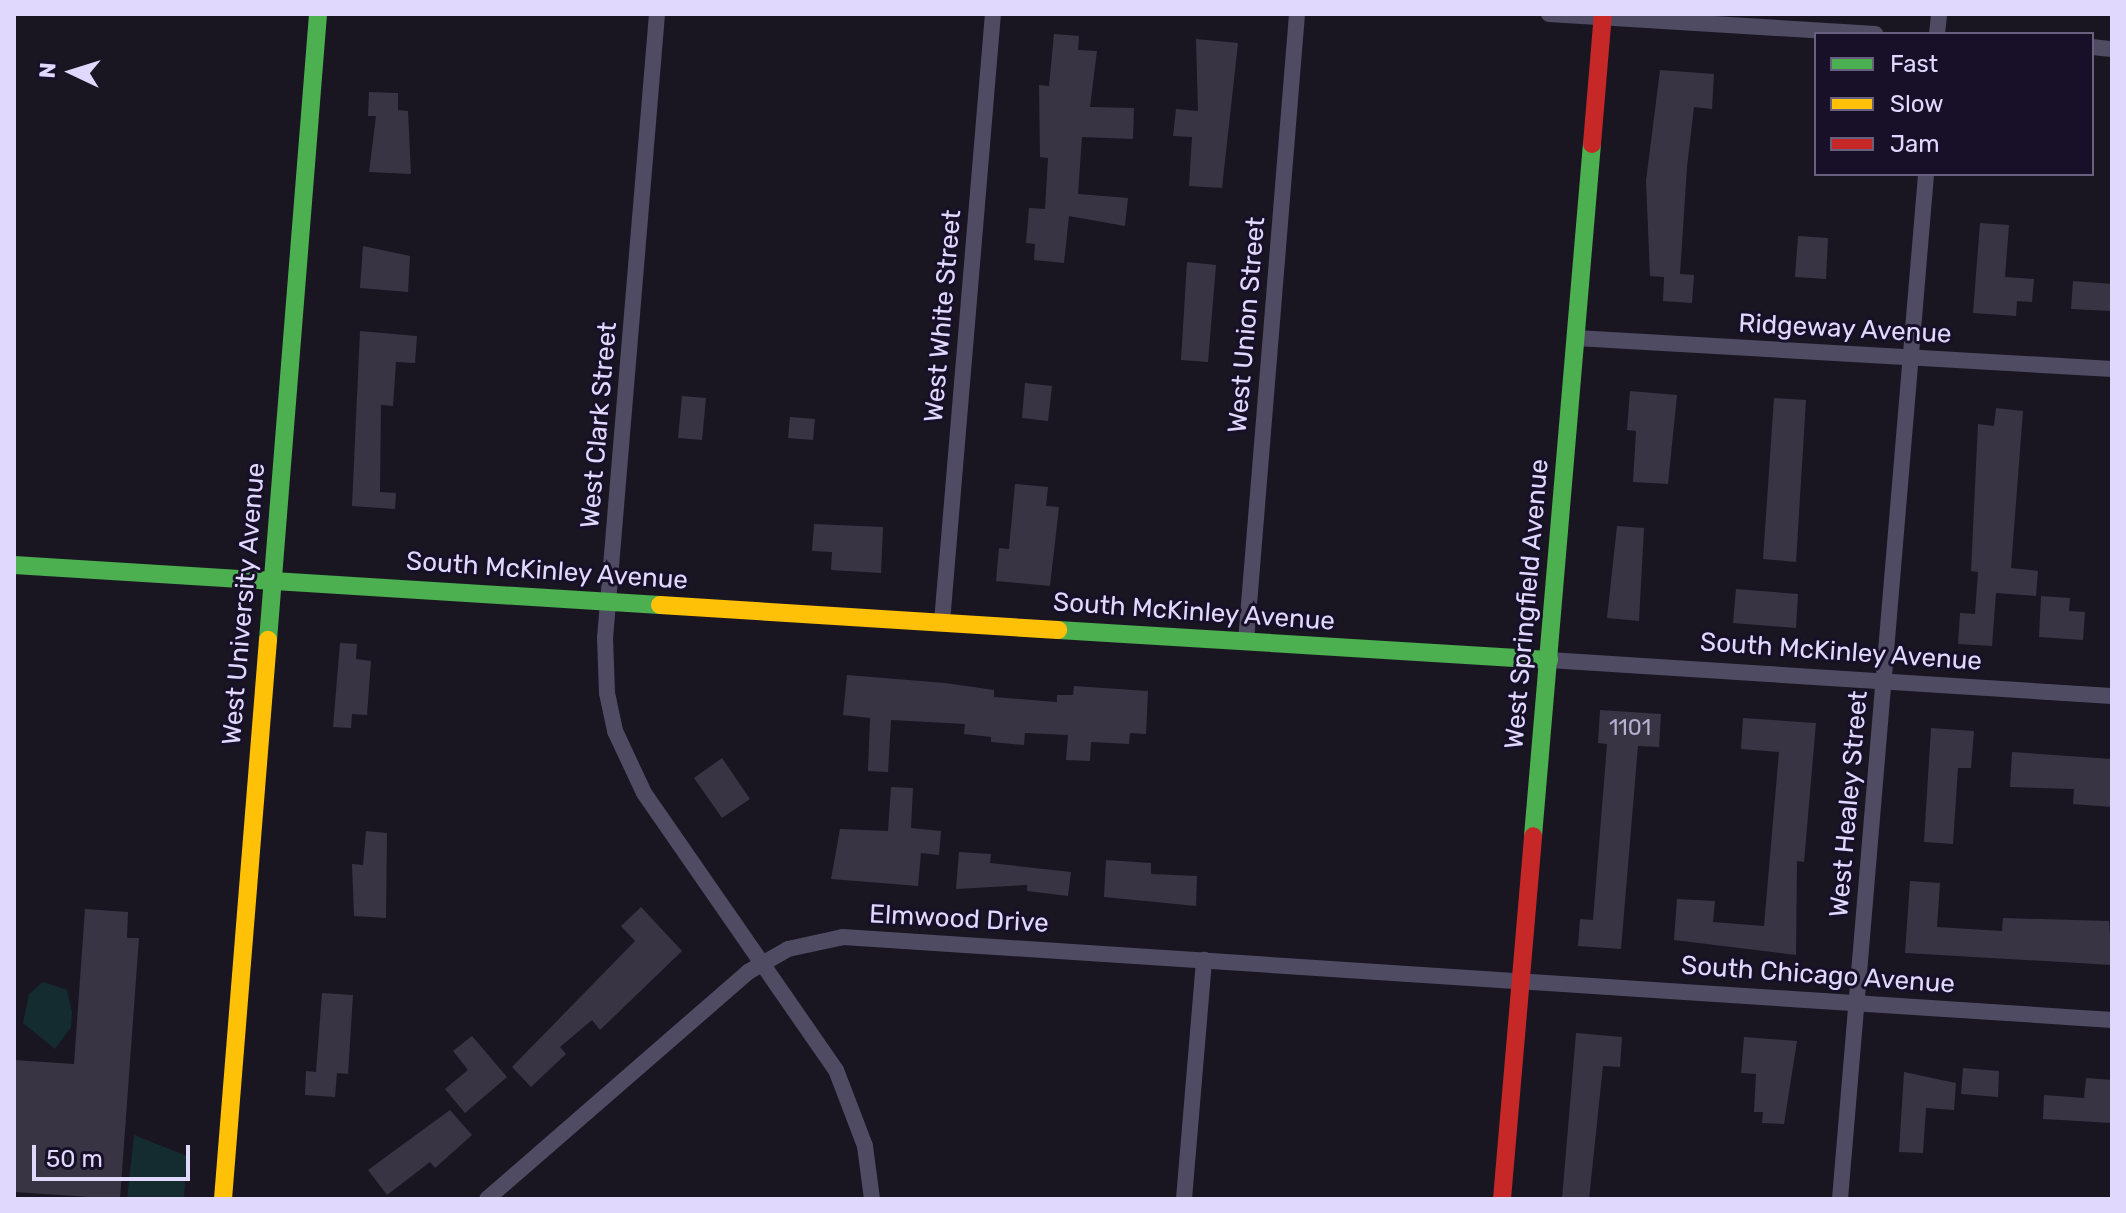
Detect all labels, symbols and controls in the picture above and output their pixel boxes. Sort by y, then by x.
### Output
north arrow [32,32,112,112]
legend [1814,32,2094,176]
text: Fast [1890,50,1938,78]
text: N [34,61,62,79]
text: Slow [1890,90,1943,118]
text: Jam [1890,130,1940,158]
street label: West White Street [918,208,968,424]
street label: West Union Street [1222,215,1272,435]
street label: Ridgeway Avenue [1737,308,1953,350]
street label: West Clark Street [574,320,624,530]
street label: West Springfield Avenue [1499,457,1555,751]
street label: West University Avenue [216,461,272,747]
street label: South McKinley Avenue [404,546,690,596]
street label: South McKinley Avenue [1051,587,1337,637]
street label: South McKinley Avenue [1698,627,1984,677]
street label: West Healey Street [1824,689,1874,919]
house number: 1101 [1609,715,1651,741]
street label: Elmwood Drive [868,899,1050,939]
street label: South Chicago Avenue [1680,950,1956,1000]
scale bar [36,1129,194,1179]
text: 50 m [46,1145,103,1173]

